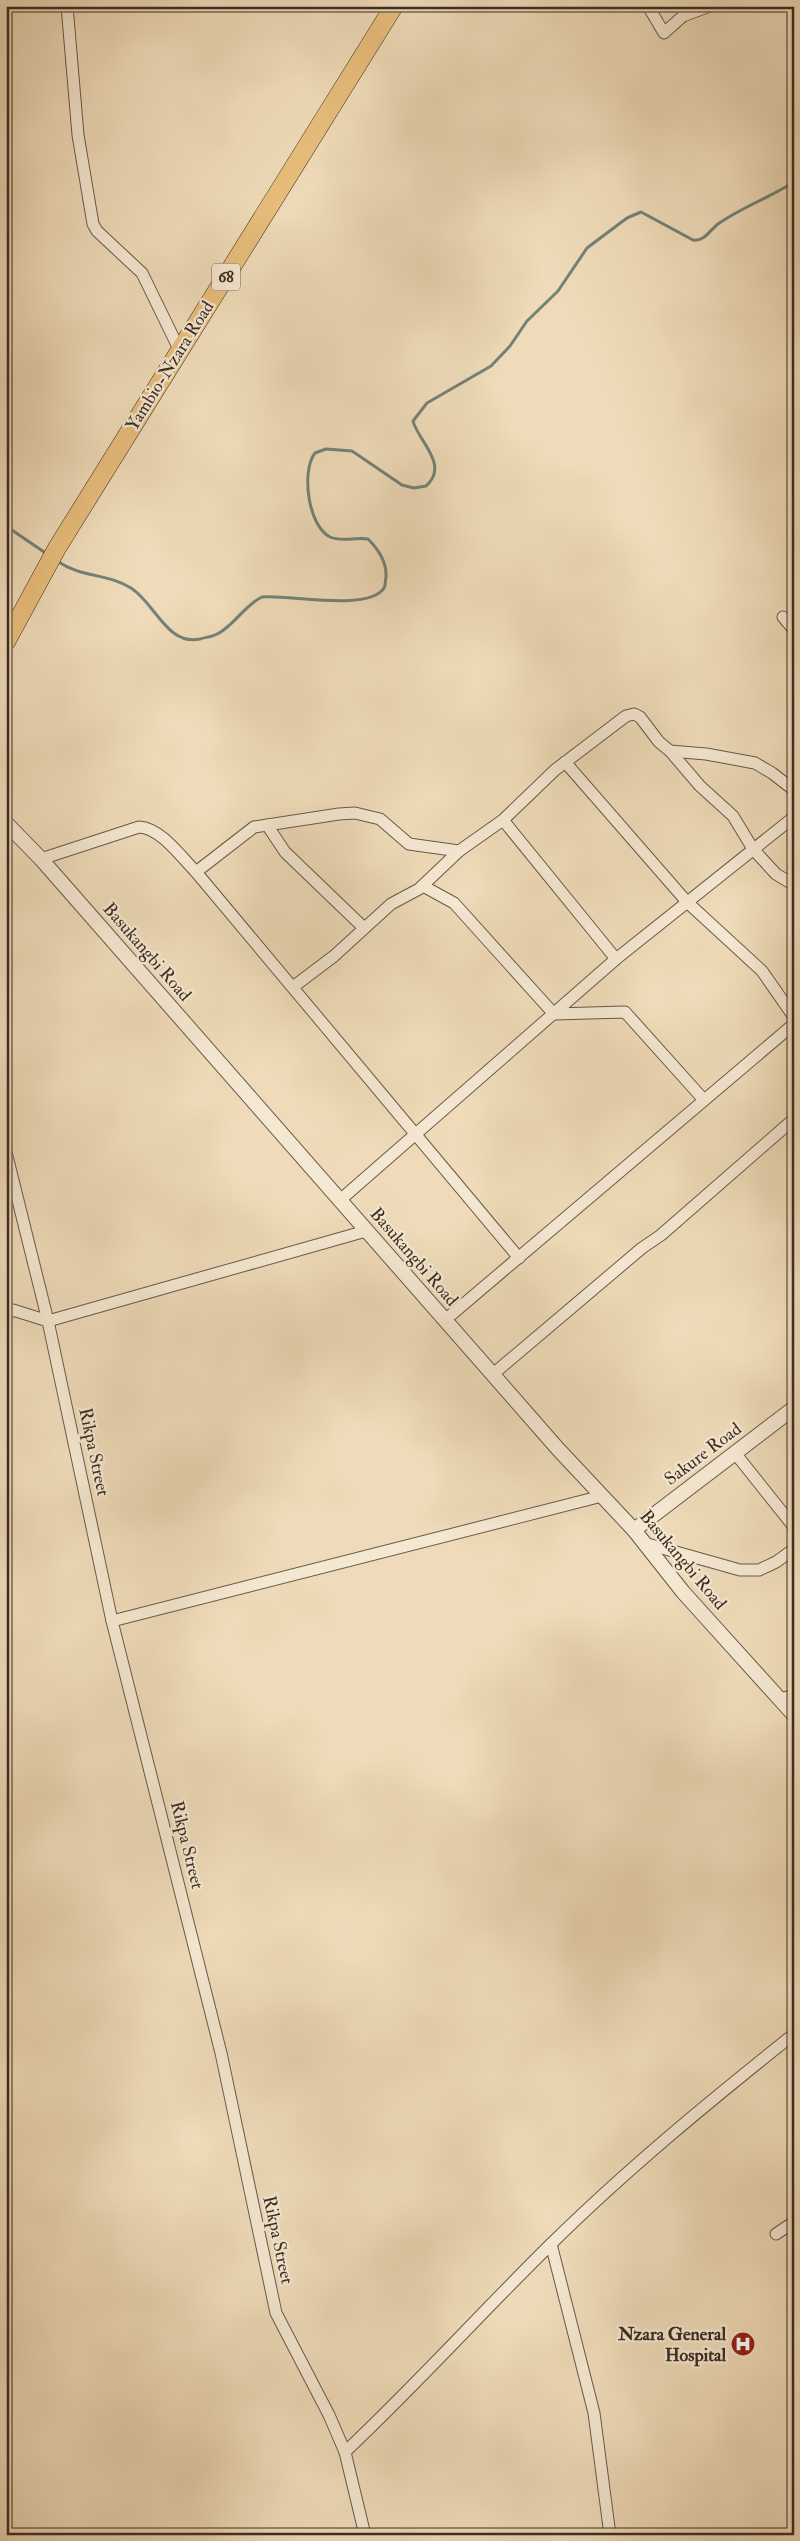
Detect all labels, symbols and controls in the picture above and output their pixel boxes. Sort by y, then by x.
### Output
road number: 68 [212,264,240,290]
street label: Yambio-Nzara Road [121,297,219,435]
street label: Basukangbi Road [98,898,196,1006]
street label: Basukangbi Road [365,1203,463,1311]
street label: Rikpa Street [73,1406,115,1498]
street label: Sakure Road [660,1417,746,1491]
street label: Basukangbi Road [634,1505,732,1615]
street label: Rikpa Street [165,1799,209,1892]
street label: Rikpa Street [257,2194,299,2286]
place label: Nzara General Hospital [617,2323,726,2367]
hospital icon: Nzara General Hospital [730,2331,756,2357]

